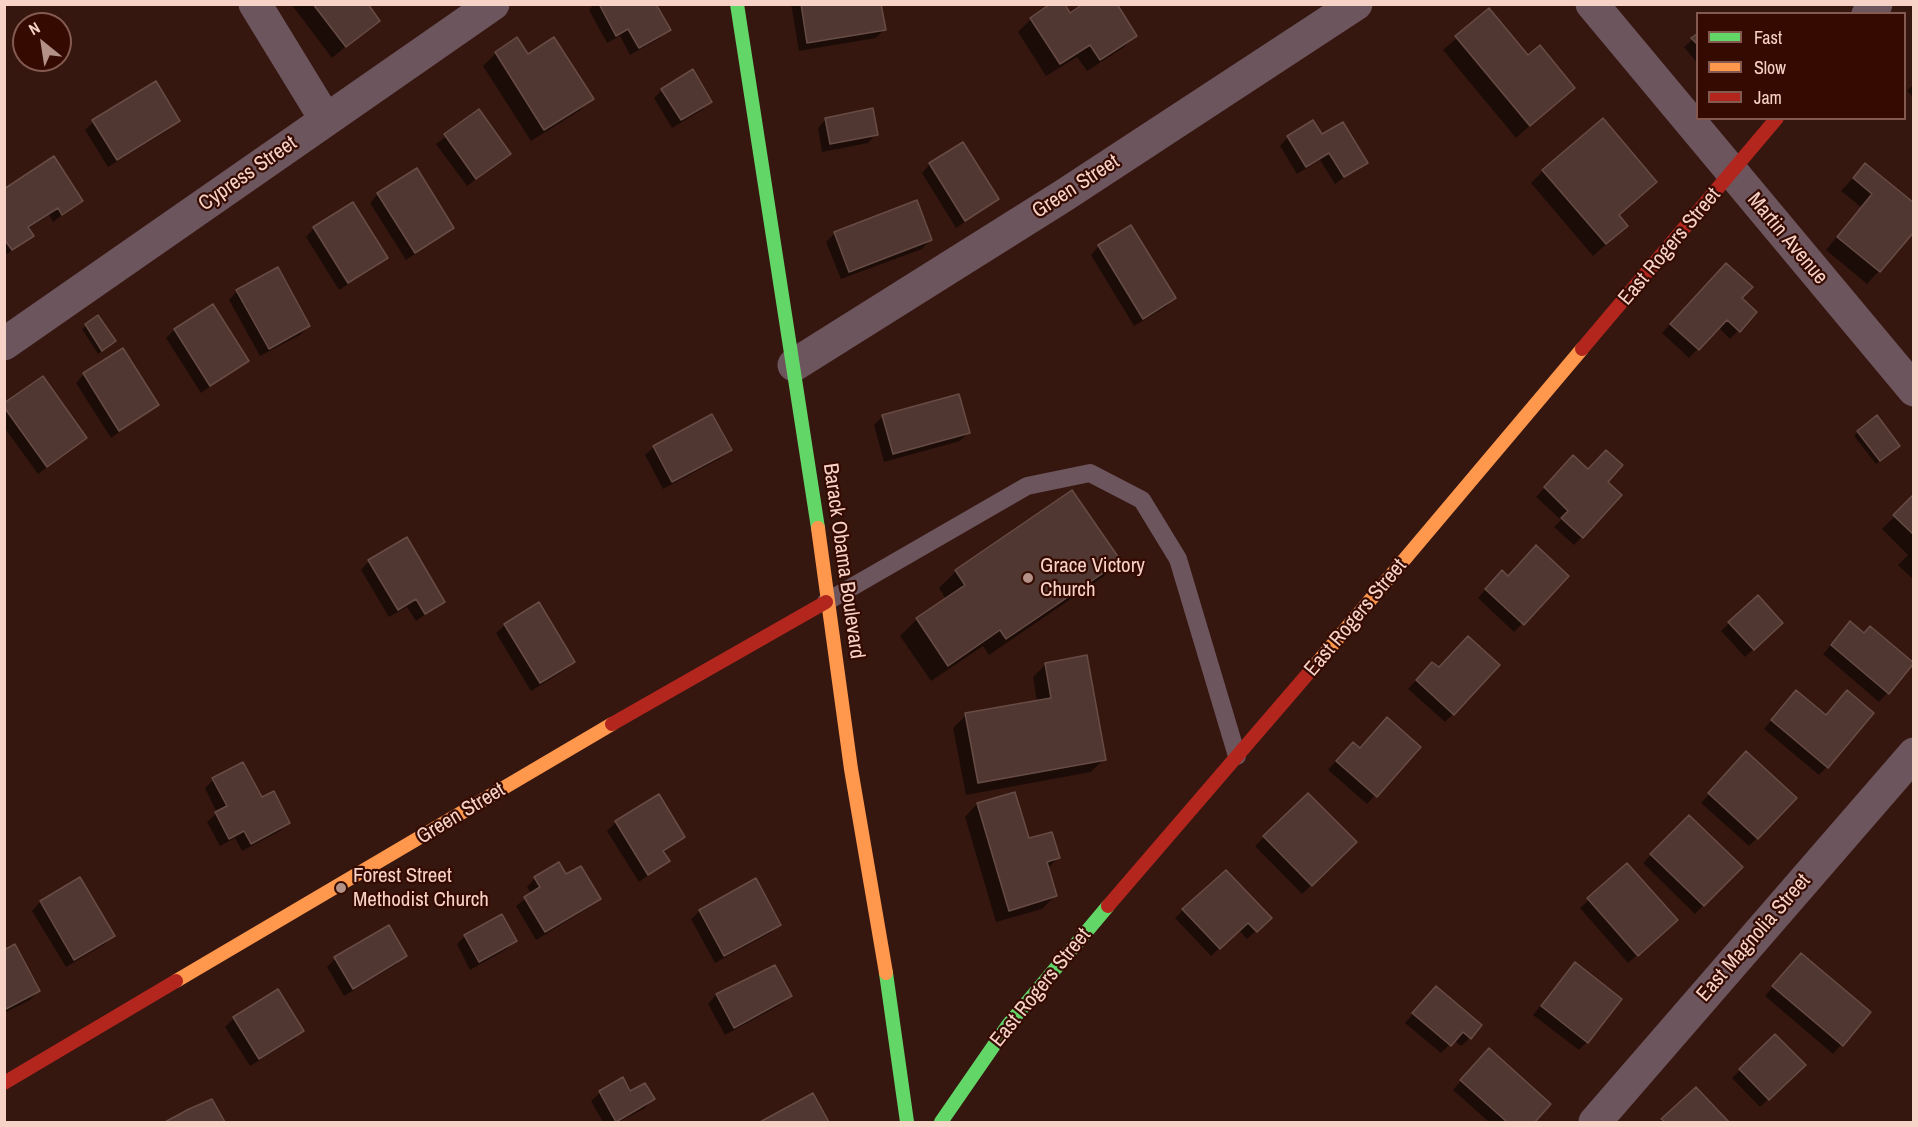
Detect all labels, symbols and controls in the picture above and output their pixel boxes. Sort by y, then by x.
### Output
north arrow [12,12,72,72]
legend [1696,12,1906,120]
text: N [24,16,44,40]
text: Fast [1754,25,1782,50]
text: Slow [1754,55,1786,80]
text: Jam [1754,85,1782,110]
street label: Cypress Street [194,131,302,217]
street label: Green Street [1028,150,1124,224]
street label: East Rogers Street [1614,183,1726,311]
street label: Martin Avenue [1741,188,1833,290]
street label: Barack Obama Boulevard [817,462,869,660]
place label: Grace Victory Church [1040,553,1145,603]
street label: East Rogers Street [1300,554,1412,682]
marker: Grace Victory Church [1021,571,1035,585]
street label: Green Street [412,778,510,850]
place label: Forest Street Methodist Church [353,863,489,913]
street label: East Magnolia Street [1692,869,1816,1007]
marker: Forest Street Methodist Church [334,881,348,895]
street label: East Rogers Street [985,924,1097,1052]

